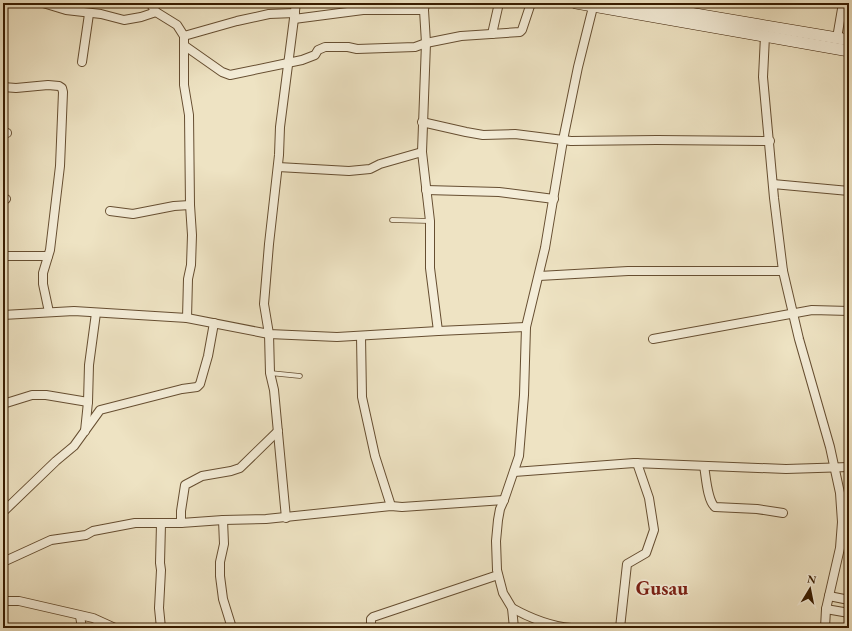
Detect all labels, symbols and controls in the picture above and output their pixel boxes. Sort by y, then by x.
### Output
north arrow [790,569,830,609]
text: N [806,571,817,587]
district label: Gusau [636,575,688,601]

